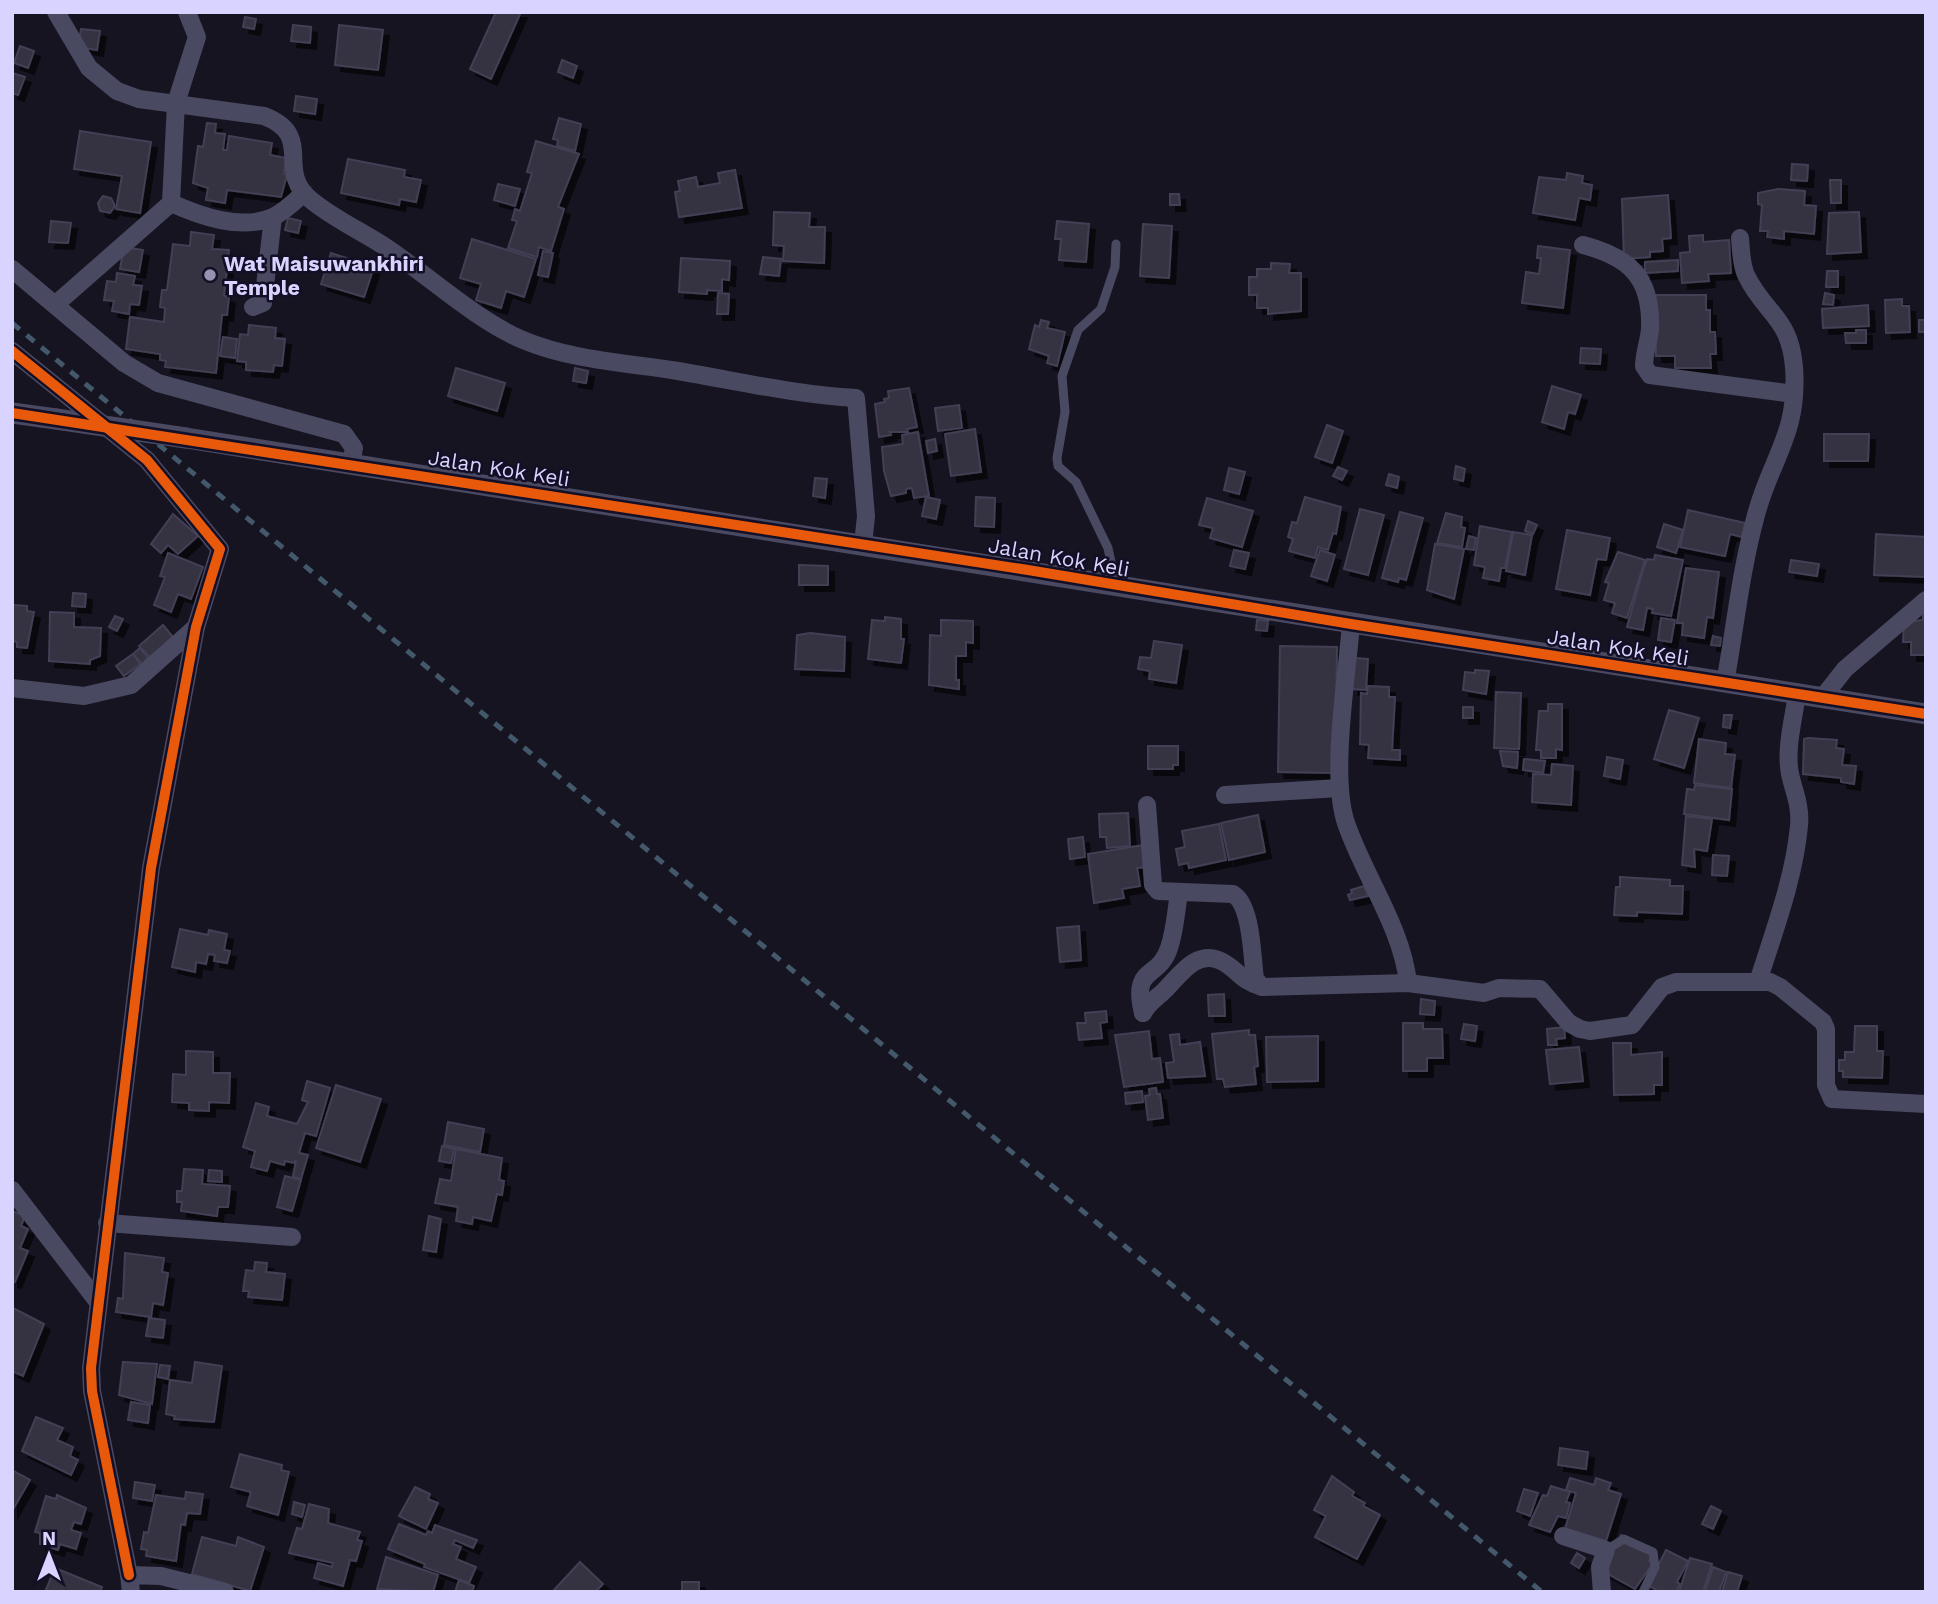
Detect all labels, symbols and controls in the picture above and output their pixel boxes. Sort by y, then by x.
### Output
place label: Wat Maisuwankhiri Temple [224,251,424,300]
marker: Wat Maisuwankhiri Temple [202,267,218,283]
street label: Jalan Kok Keli [426,444,572,492]
street label: Jalan Kok Keli [986,532,1132,582]
street label: Jalan Kok Keli [1545,623,1691,671]
north arrow [14,1520,84,1590]
text: N [42,1527,56,1550]

